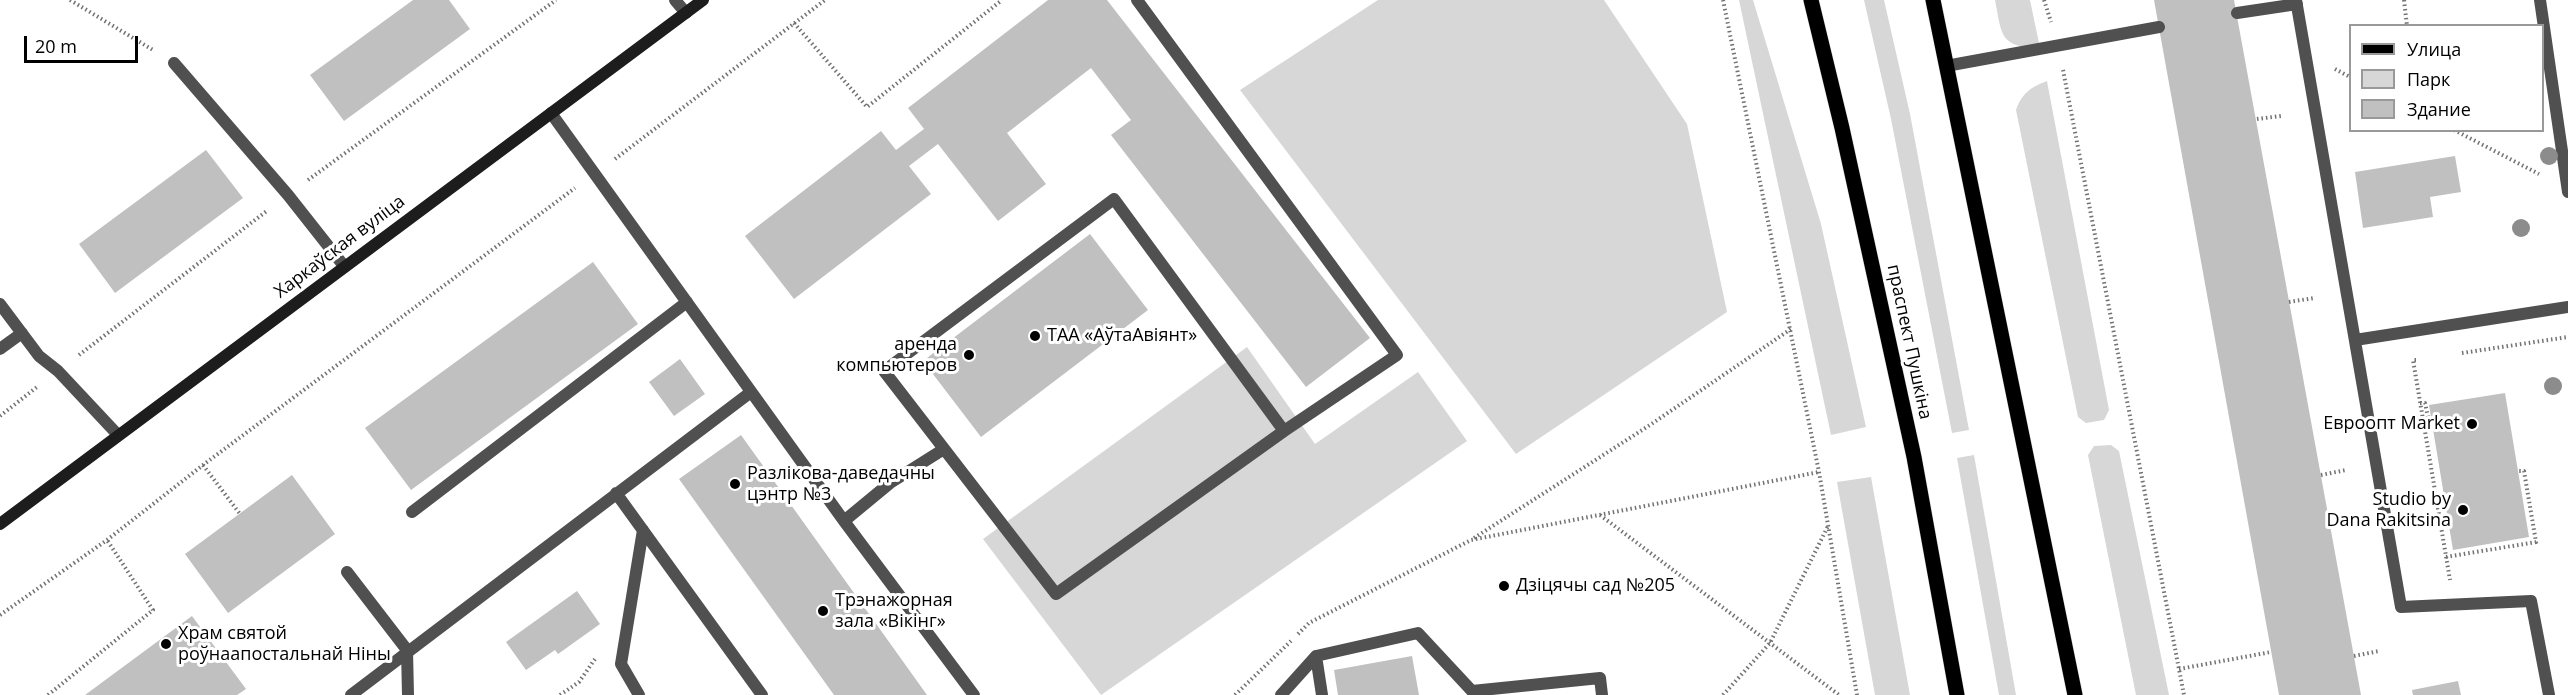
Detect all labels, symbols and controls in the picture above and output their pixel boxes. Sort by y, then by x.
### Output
scale bar [27,24,141,62]
legend [2349,24,2544,132]
text: 20 m [35,34,77,58]
text: Улица [2407,37,2461,61]
text: Парк [2407,67,2450,91]
text: Здание [2407,97,2471,121]
street label: Харкаўская вуліца [271,191,409,303]
street label: праспект Пушкіна [1882,263,1936,421]
place label: ТАА «АўтаАвіянт» [1047,325,1197,347]
marker: ТАА «АўтаАвіянт» [1028,329,1042,343]
place label: аренда компьютеров [836,334,957,376]
marker: аренда компьютеров [962,348,976,362]
place label: Евроопт Market [2323,413,2460,435]
marker: Евроопт Market [2465,417,2479,431]
place label: Разлікова-даведачны цэнтр №3 [747,463,935,506]
marker: Разлікова-даведачны цэнтр №3 [728,477,742,491]
place label: Studio by Dana Rakitsina [2327,489,2451,532]
marker: Studio by Dana Rakitsina [2456,503,2470,517]
place label: Дзіцячы сад №205 [1516,575,1675,597]
marker: Дзіцячы сад №205 [1497,579,1511,593]
place label: Трэнажорная зала «Вікінг» [835,590,953,632]
marker: Трэнажорная зала «Вікінг» [816,604,830,618]
place label: Храм святой роўнаапостальнай Ніны [178,623,391,666]
marker: Храм святой роўнаапостальнай Ніны [159,637,173,651]

